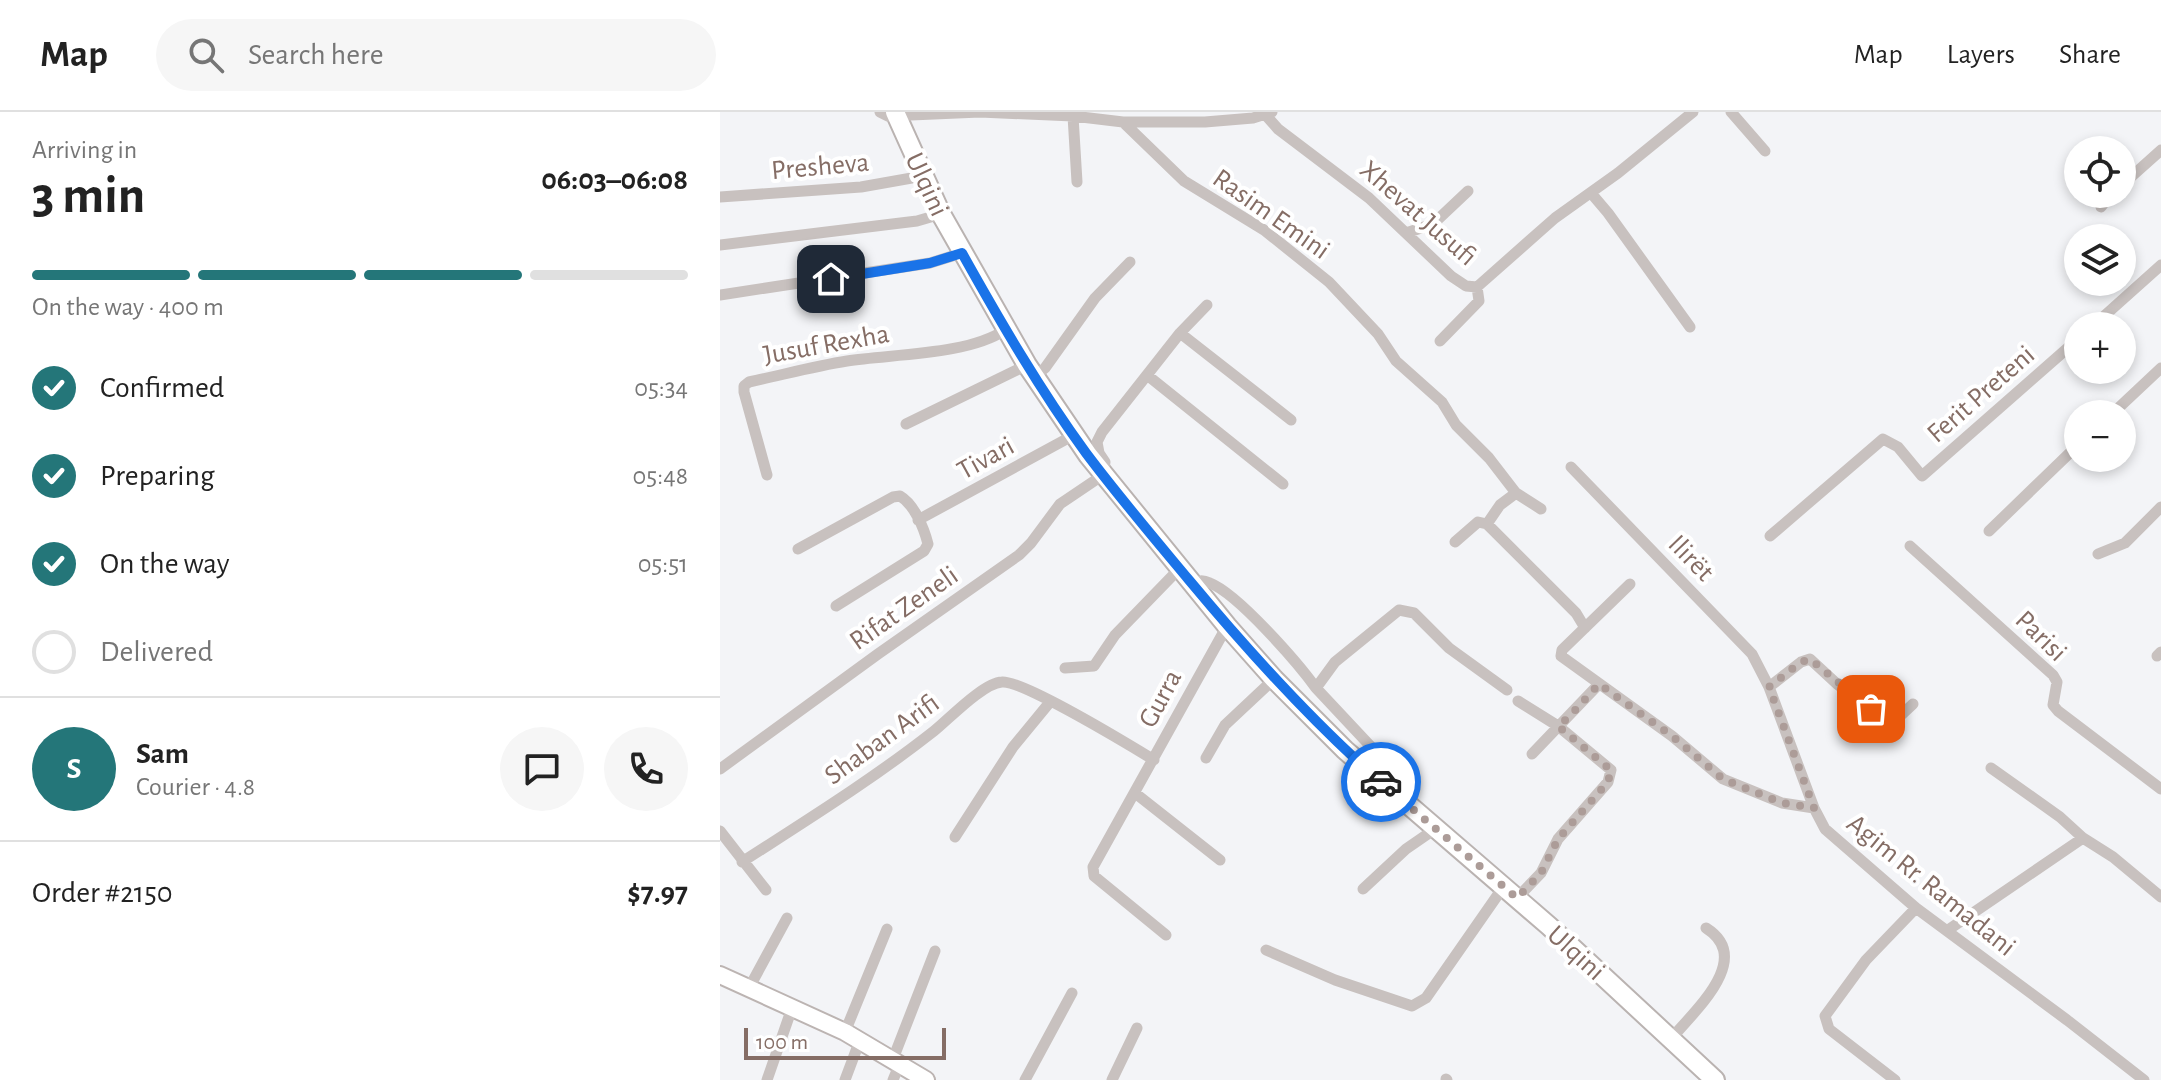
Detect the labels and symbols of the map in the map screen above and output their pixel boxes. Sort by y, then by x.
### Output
street label: Presheva [770,149,870,185]
street label: Ulqini [899,149,953,221]
street label: Xhevat Jusufi [1354,156,1481,272]
street label: Rasim Emini [1207,164,1334,265]
pin [797,245,865,313]
street label: Jusuf Rexha [761,320,892,370]
street label: Ferit Preteni [1922,341,2040,448]
street label: Tivari [953,432,1019,486]
street label: Ilirët [1662,530,1719,587]
street label: Rifat Zeneli [845,561,963,656]
street label: Parisi [2010,606,2072,667]
street label: Gurra [1134,665,1187,732]
pin [1837,675,1905,743]
street label: Shaban Arifi [820,689,945,790]
courier [1341,742,1421,822]
street label: Agim Rr. Ramadani [1841,809,2020,962]
street label: Ulqini [1541,921,1610,986]
scale bar [744,1024,946,1060]

